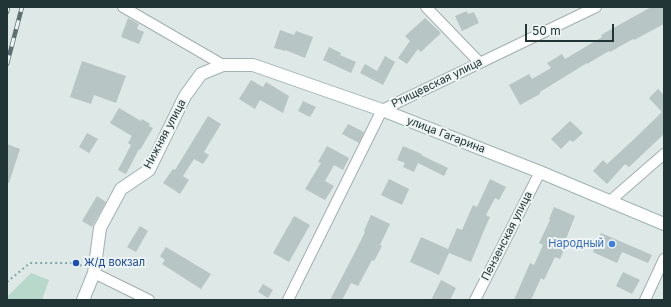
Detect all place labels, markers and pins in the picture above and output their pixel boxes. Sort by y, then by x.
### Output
place label: Народный [548,237,604,251]
marker: Народный [607,239,617,249]
place label: Ж/д вокзал [84,256,145,270]
marker: Ж/д вокзал [71,258,81,268]

